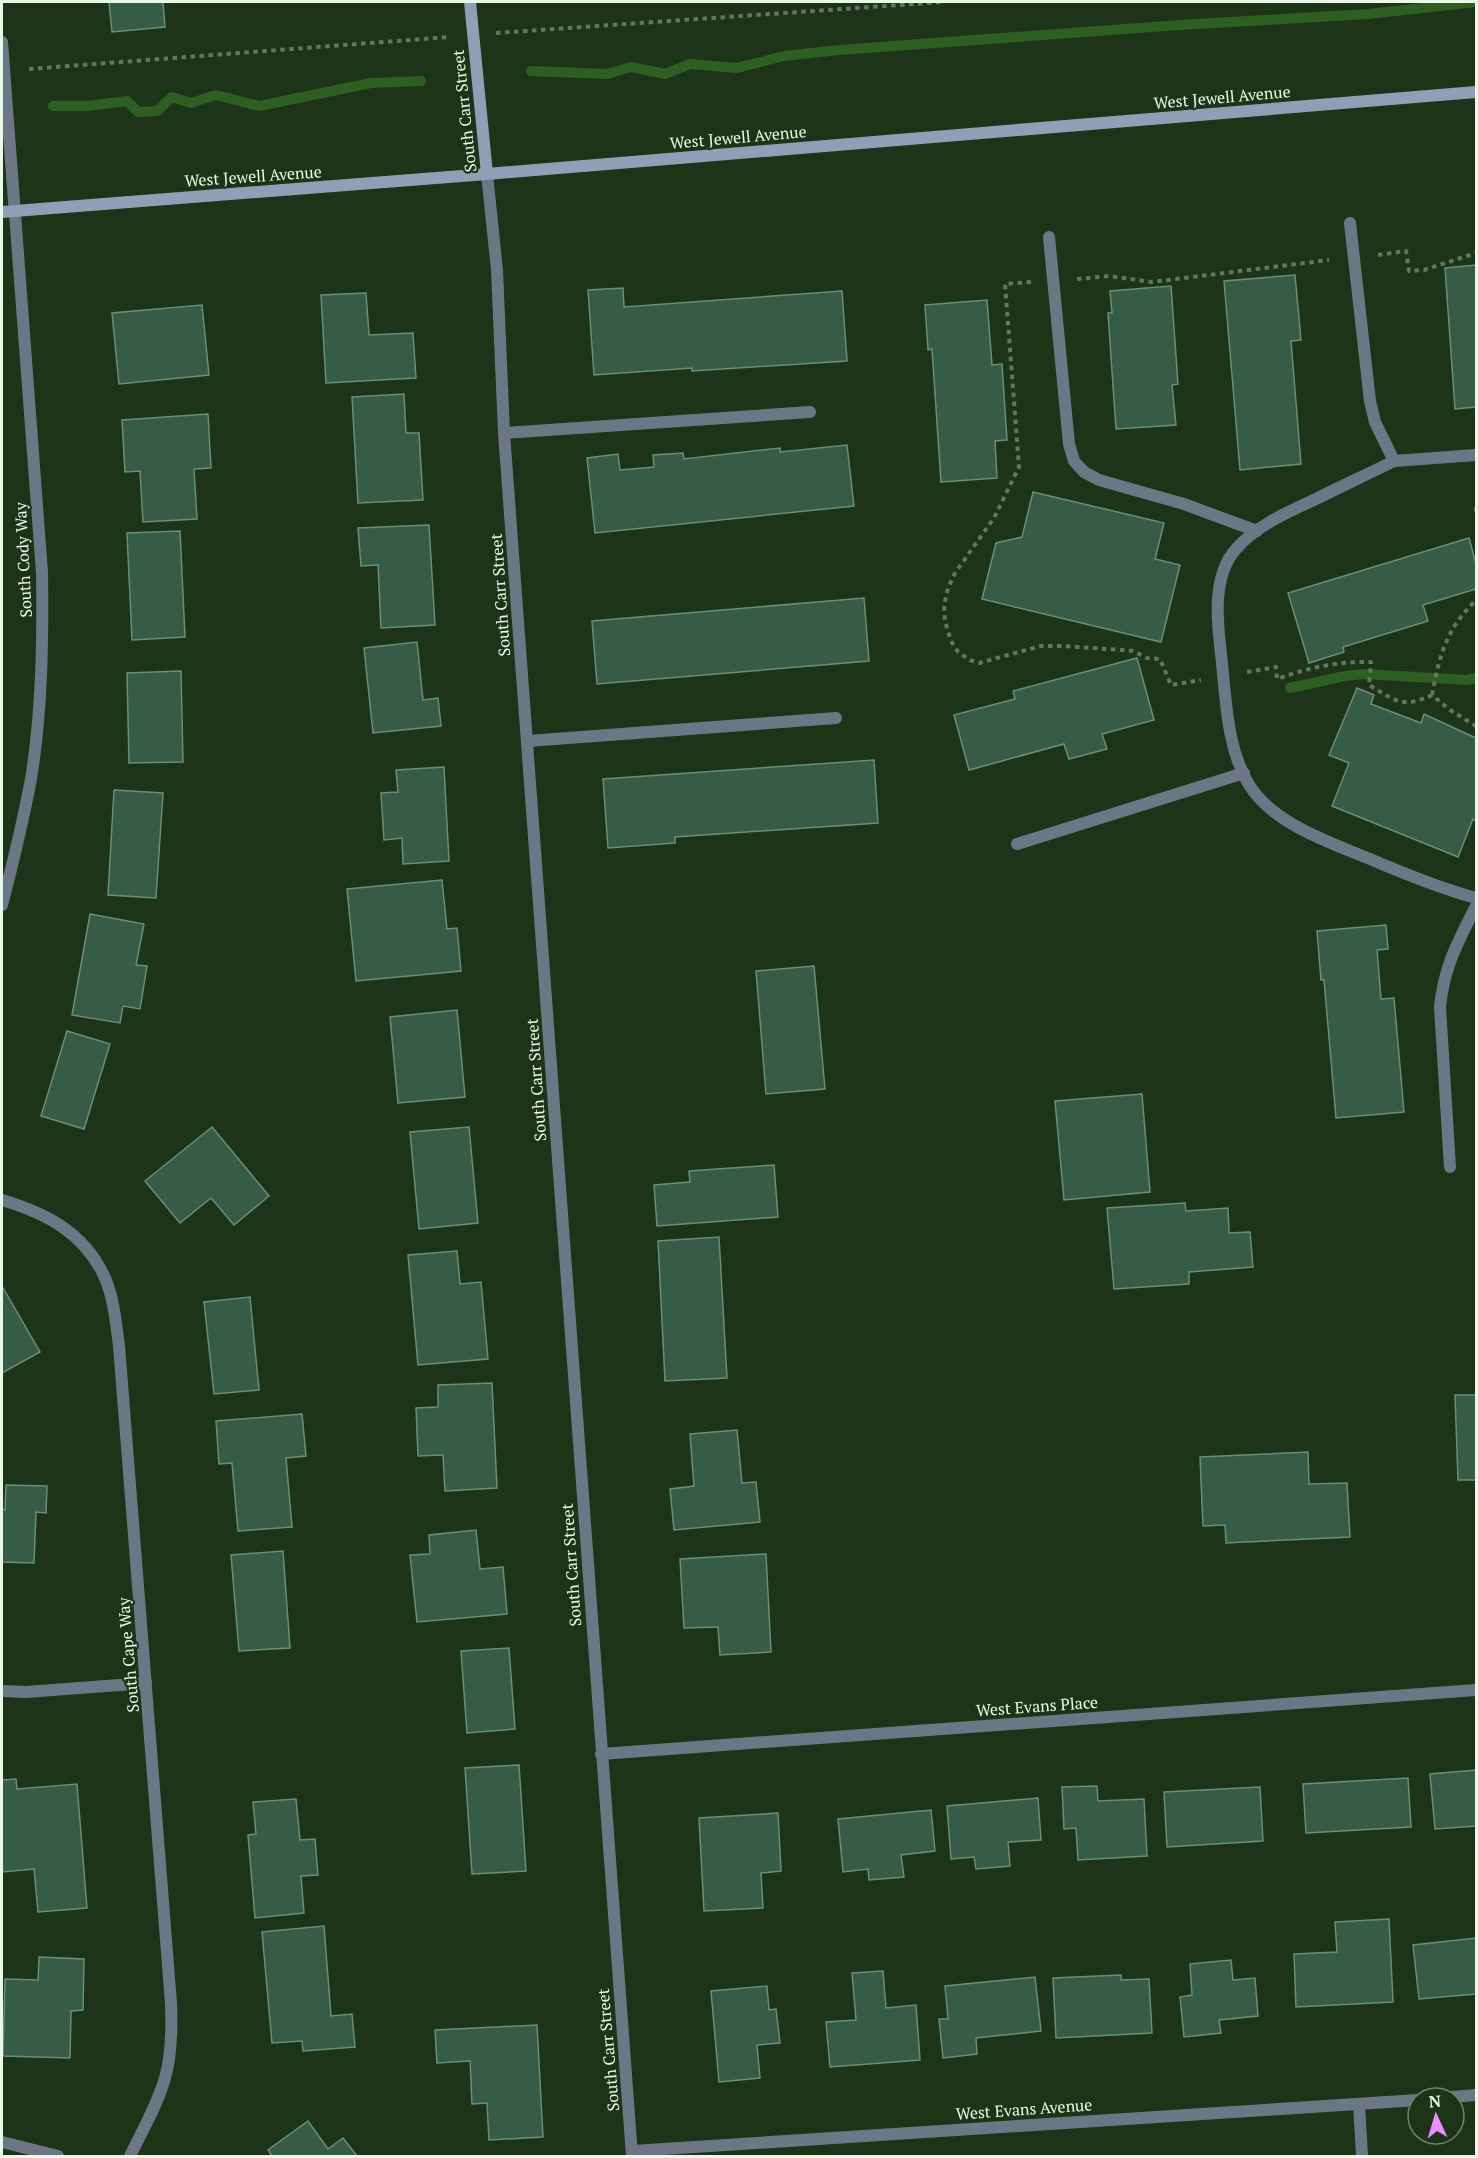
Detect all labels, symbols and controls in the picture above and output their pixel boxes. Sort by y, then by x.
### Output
street label: South Carr Street [447,49,481,173]
street label: West Jewell Avenue [1153,80,1291,114]
street label: West Jewell Avenue [669,120,807,154]
street label: West Jewell Avenue [184,160,322,192]
street label: South Cody Way [9,501,37,618]
street label: South Carr Street [485,533,515,657]
street label: South Carr Street [521,1018,551,1142]
street label: South Carr Street [556,1503,586,1627]
street label: South Cape Way [112,1596,144,1713]
street label: West Evans Place [975,1691,1099,1721]
street label: South Carr Street [592,1988,624,2112]
north arrow [1406,2086,1466,2146]
text: N [1428,2090,1442,2112]
street label: West Evans Avenue [955,2093,1093,2125]

